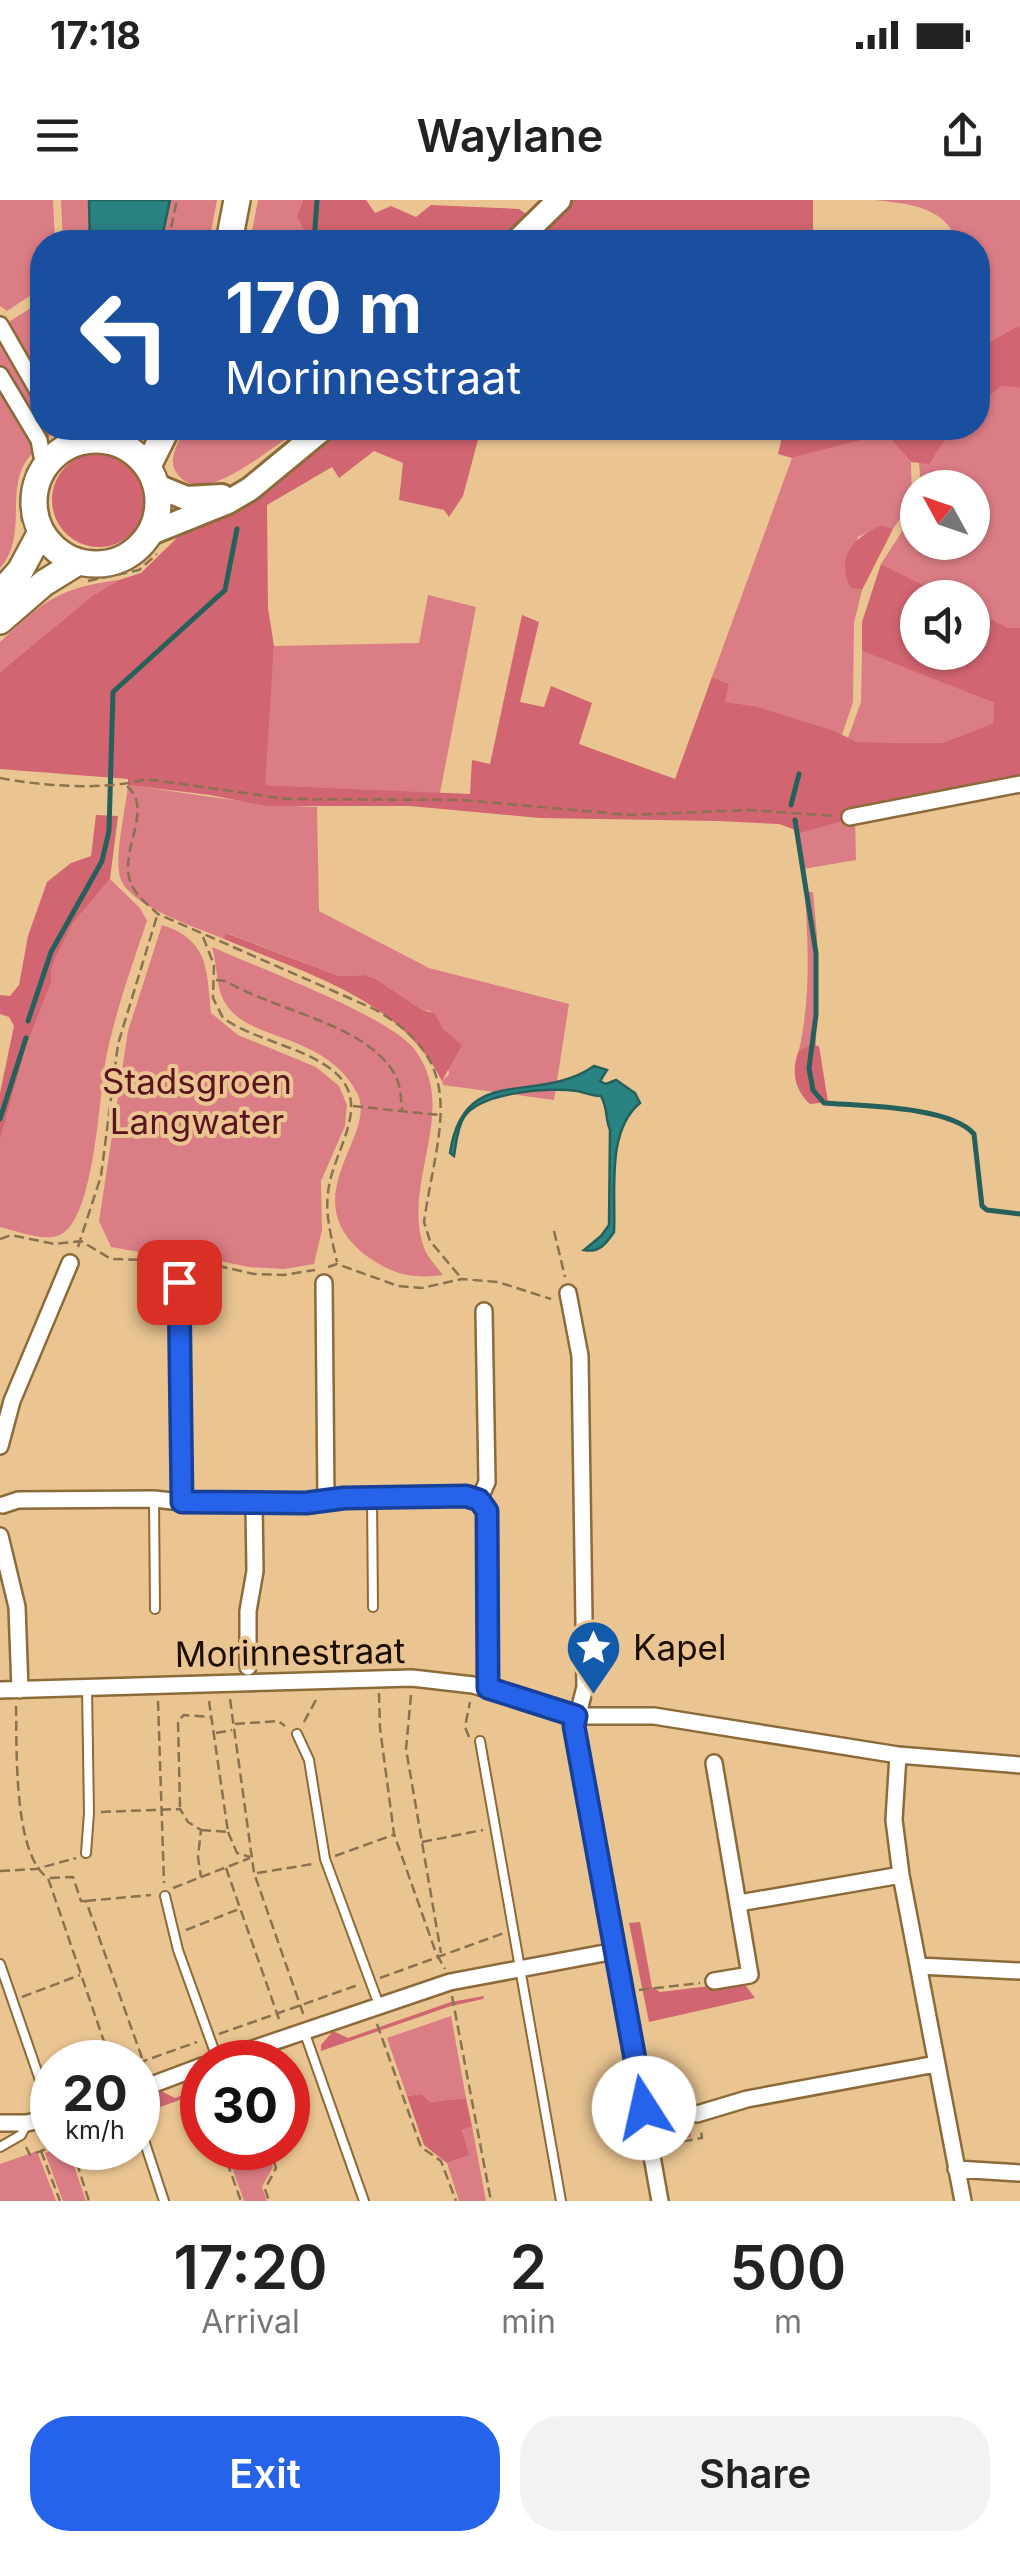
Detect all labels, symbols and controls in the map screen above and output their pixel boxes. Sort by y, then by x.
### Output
text: 17:18 [50,12,141,58]
icon: menu [30,108,85,163]
text: Waylane [417,108,603,163]
icon: share [935,108,990,163]
text: 170 m [225,265,422,350]
icon: left [60,270,190,400]
text: Morinnestraat [225,350,521,405]
north arrow [900,470,990,560]
map controls [900,470,990,670]
button: sound [900,580,990,670]
park label: Stadsgroen Langwater [102,1060,292,1142]
pin [137,1240,222,1325]
icon: arrive [152,1255,207,1310]
place icon: Kapel [564,1617,624,1696]
place label: Kapel [633,1626,726,1668]
street label: Morinnestraat [174,1629,406,1675]
speed limit sign: 30 [180,2040,310,2170]
position arrow [592,2056,696,2160]
text: 20 [62,2063,128,2123]
text: km/h [65,2115,125,2145]
text: 17:20 [174,2231,328,2303]
text: 2 [510,2231,547,2303]
text: 500 [729,2231,846,2303]
text: Arrival [201,2302,300,2341]
text: min [501,2302,556,2341]
text: m [774,2302,802,2341]
button: Exit [30,2416,500,2531]
button: Share [520,2416,990,2531]

